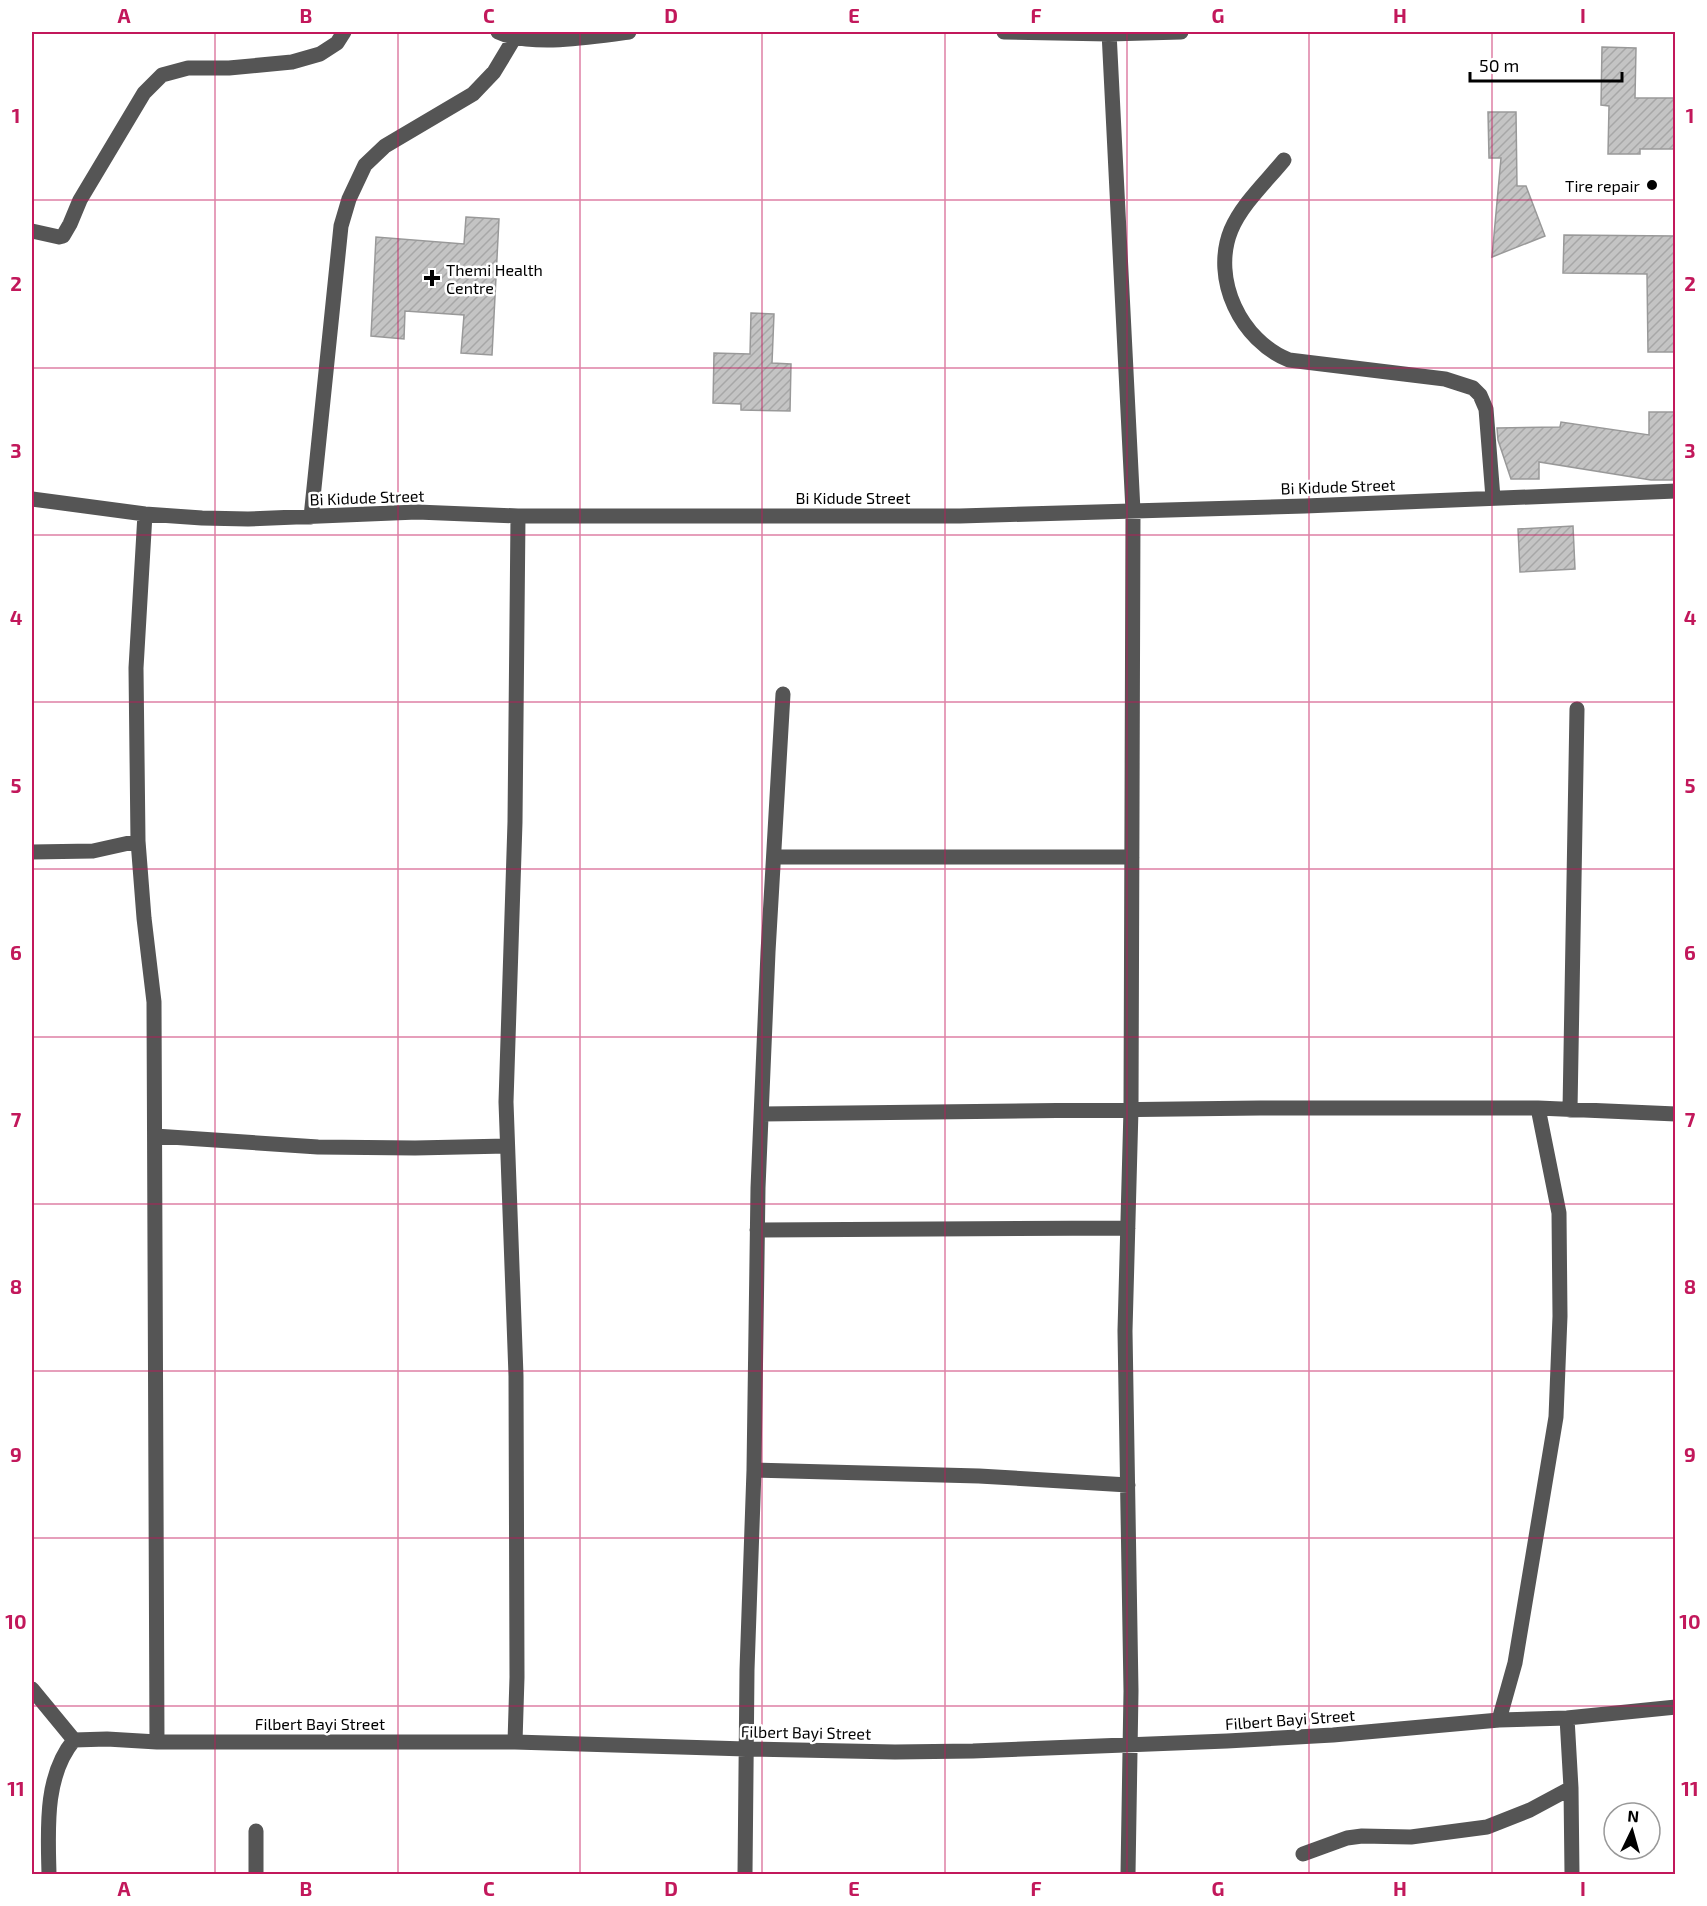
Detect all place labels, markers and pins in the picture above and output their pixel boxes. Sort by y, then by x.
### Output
place label: Tire repair [1565,176,1641,195]
marker: Tire repair [1645,178,1659,192]
place label: Themi Health Centre [446,260,543,297]
marker: Themi Health Centre [423,269,441,287]

